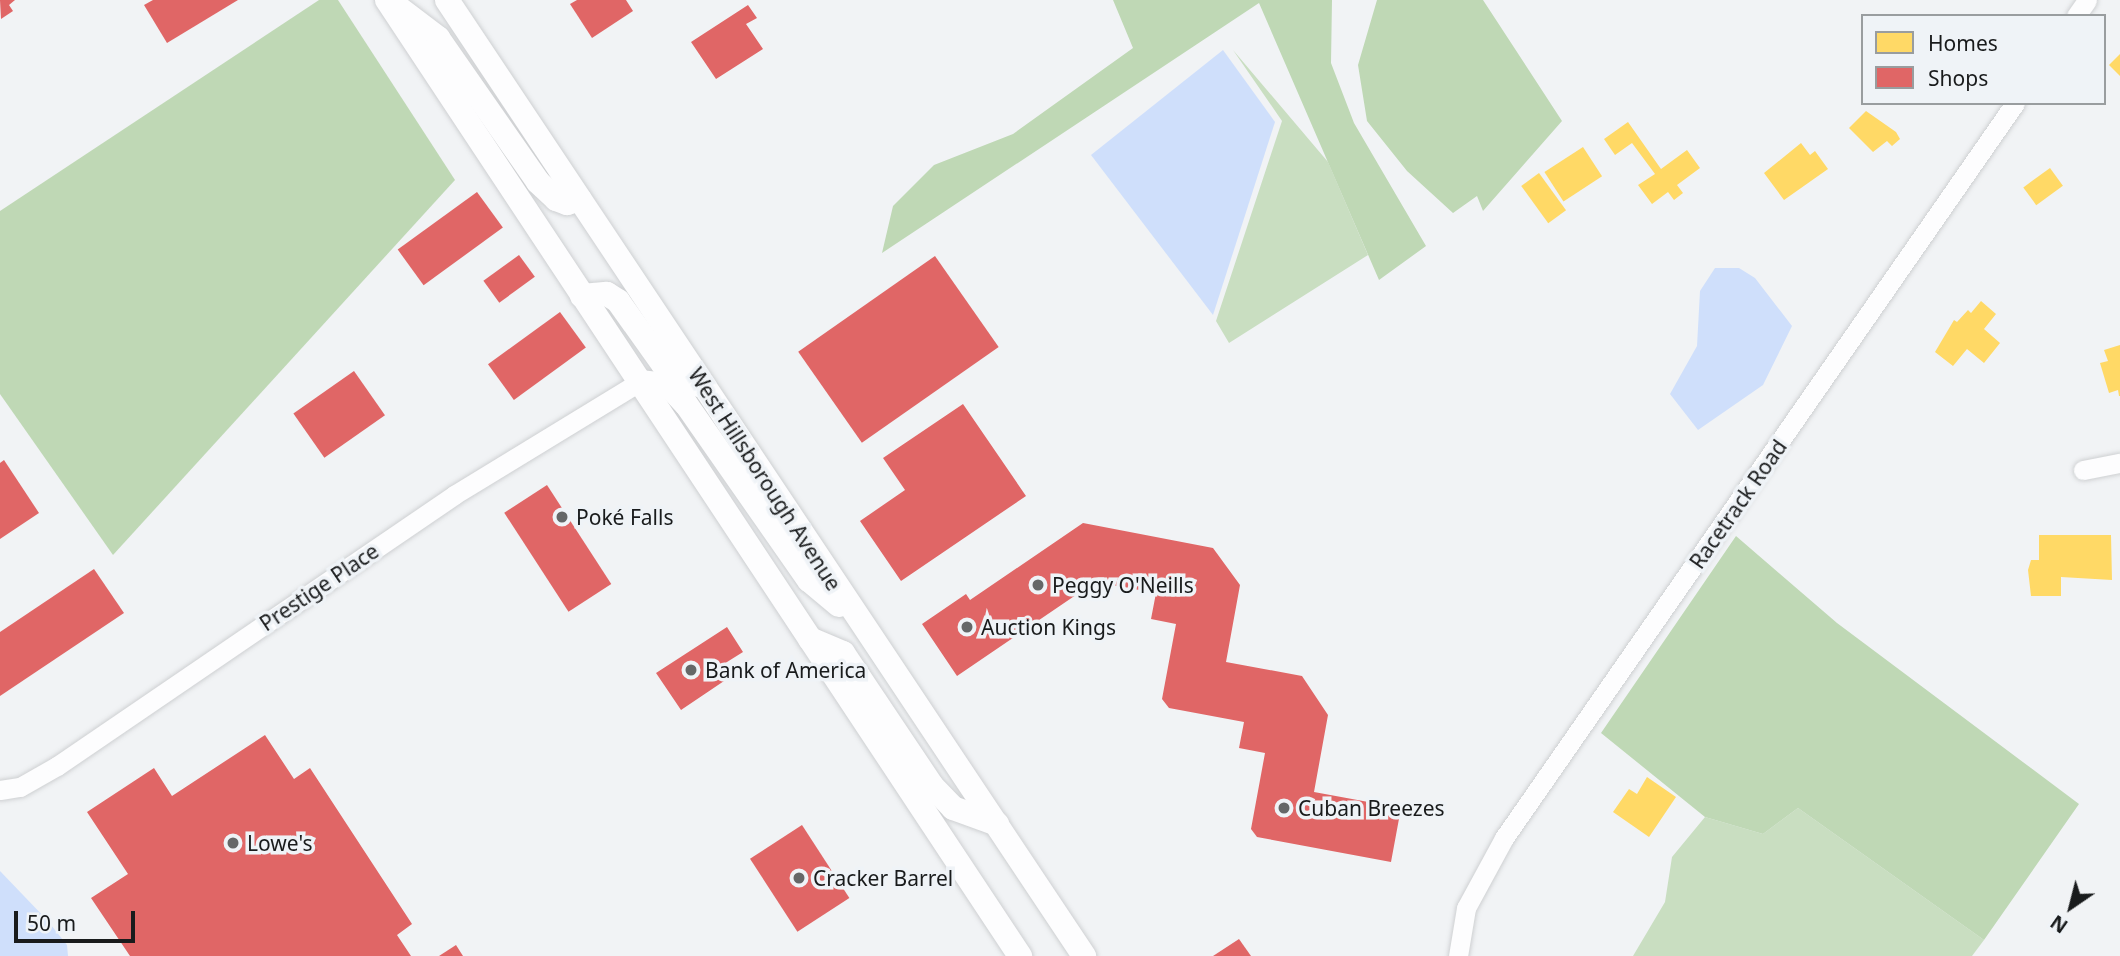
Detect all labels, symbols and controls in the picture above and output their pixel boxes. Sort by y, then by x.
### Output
legend [1861,14,2106,105]
text: Homes [1928,29,1998,57]
text: Shops [1928,64,1988,92]
street label: West Hillsborough Avenue [683,363,847,595]
street label: Racetrack Road [1684,435,1792,573]
place label: Poké Falls [576,504,674,530]
marker: Poké Falls [554,509,570,525]
street label: Prestige Place [255,538,383,636]
place label: Peggy O'Neills [1052,572,1194,598]
marker: Peggy O'Neills [1030,577,1046,593]
place label: Auction Kings [981,614,1116,640]
marker: Auction Kings [959,619,975,635]
place label: Bank of America [705,657,866,683]
marker: Bank of America [683,662,699,678]
place label: Cuban Breezes [1298,795,1445,821]
marker: Cuban Breezes [1276,800,1292,816]
place label: Lowe's [247,830,313,856]
marker: Lowe's [225,835,241,851]
place label: Cracker Barrel [813,865,953,891]
marker: Cracker Barrel [791,870,807,886]
north arrow [2036,872,2106,942]
scale bar [18,897,138,941]
text: 50 m [27,909,76,937]
text: N [2045,909,2073,939]

